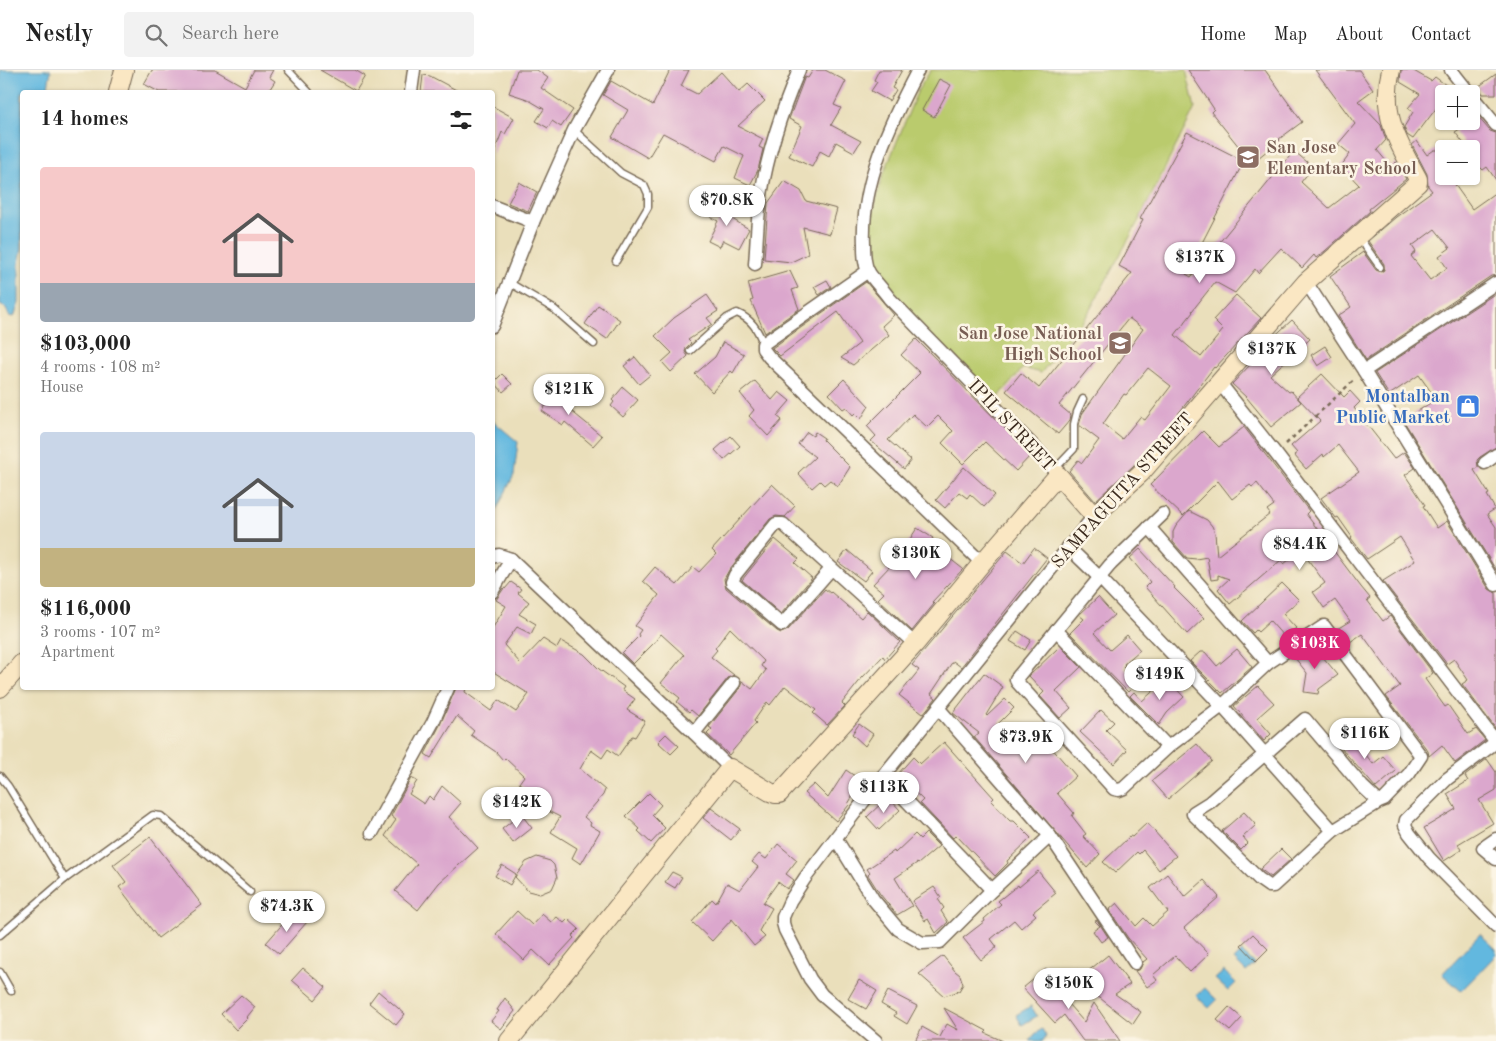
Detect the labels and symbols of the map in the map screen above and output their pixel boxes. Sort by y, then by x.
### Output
place label: San Jose Elementary School [1266,139,1417,178]
school or university icon: San Jose Elementary School [1235,144,1261,170]
pin: $70.8K [686,184,768,227]
pin: $137K [1165,242,1235,284]
place label: San Jose National High School [958,325,1102,364]
school or university icon: San Jose National High School [1107,330,1133,356]
pin: $137K [1237,334,1307,376]
pin: $121K [534,374,604,416]
street label: IPIL STREET [964,376,1058,475]
place label: Montalban Public Market [1336,388,1450,427]
shop icon: Montalban Public Market [1455,393,1481,419]
street label: SAMPAGUITA STREET [1048,409,1197,572]
pin: $84.4K [1259,528,1341,571]
pin: $130K [881,538,951,580]
pin: $103K [1280,628,1350,670]
pin: $149K [1125,658,1195,701]
pin: $116K [1330,718,1400,760]
pin: $73.9K [985,722,1067,764]
pin: $113K [849,772,919,814]
pin: $142K [482,786,552,829]
pin: $74.3K [246,890,328,933]
pin: $150K [1034,968,1104,1010]

